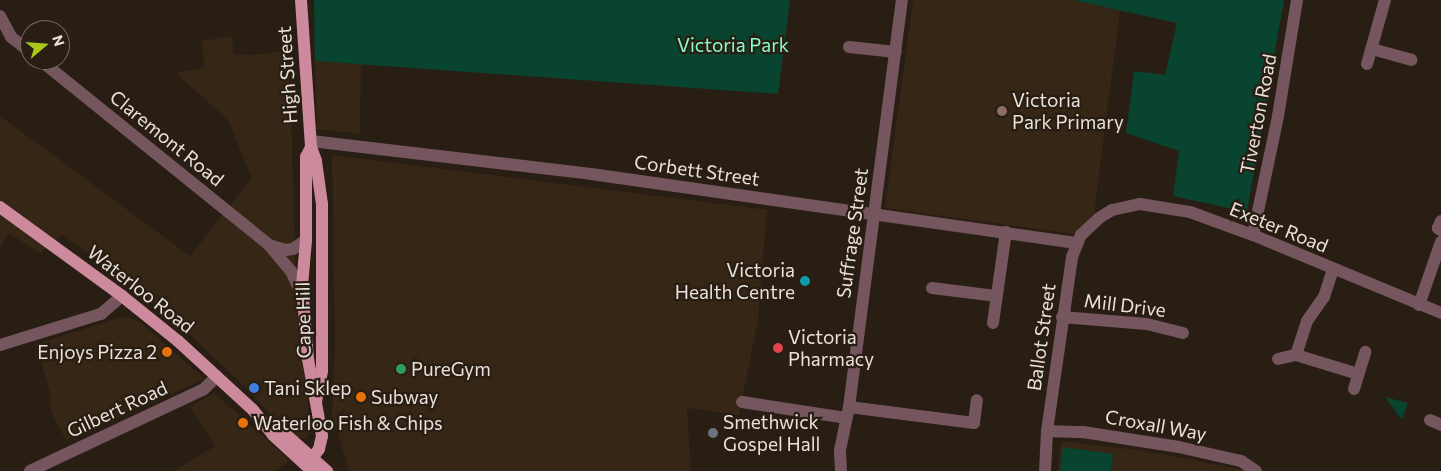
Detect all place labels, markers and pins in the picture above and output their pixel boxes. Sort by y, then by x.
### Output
place label: Victoria Park Primary [1012,89,1124,133]
marker: Victoria Park Primary [996,105,1008,117]
place label: Victoria Health Centre [675,259,795,303]
marker: Victoria Health Centre [799,275,811,287]
place label: Victoria Pharmacy [788,326,874,370]
place label: Enjoys Pizza 2 [37,341,157,363]
marker: Victoria Pharmacy [772,342,784,354]
marker: Enjoys Pizza 2 [161,346,173,358]
place label: PureGym [411,358,491,380]
marker: PureGym [395,363,407,375]
place label: Tani Sklep [264,377,351,399]
marker: Tani Sklep [248,382,260,394]
place label: Subway [371,386,438,408]
marker: Subway [355,391,367,403]
place label: Smethwick Gospel Hall [723,411,820,455]
place label: Waterloo Fish & Chips [253,412,443,434]
marker: Waterloo Fish & Chips [237,417,249,429]
marker: Smethwick Gospel Hall [707,427,719,439]

